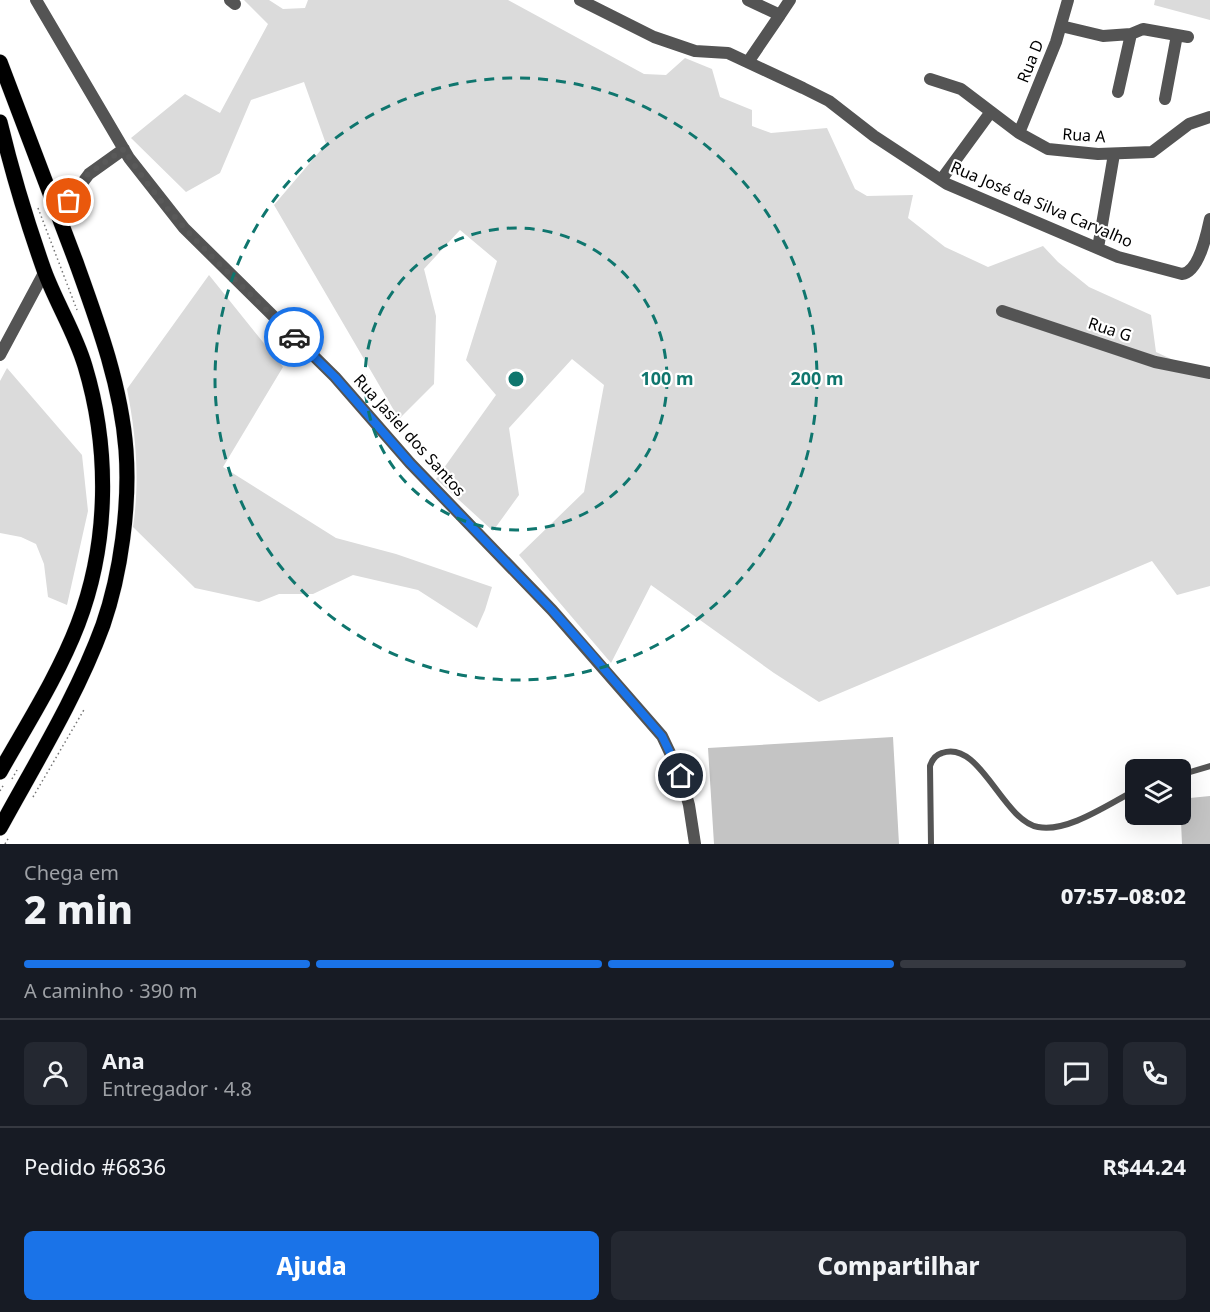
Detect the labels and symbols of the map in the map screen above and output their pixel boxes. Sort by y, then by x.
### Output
street label: Rua D [1011,36,1049,86]
street label: Rua A [1062,123,1107,148]
street label: Rua José da Silva Carvalho [948,156,1136,252]
pin [43,175,94,226]
courier [264,307,324,367]
street label: Rua G [1085,312,1135,346]
text: 100 m [640,366,694,390]
text: 200 m [790,366,844,390]
street label: Rua Jasiel dos Santos [349,369,471,501]
centre of rings [506,369,526,389]
pin [655,750,706,801]

